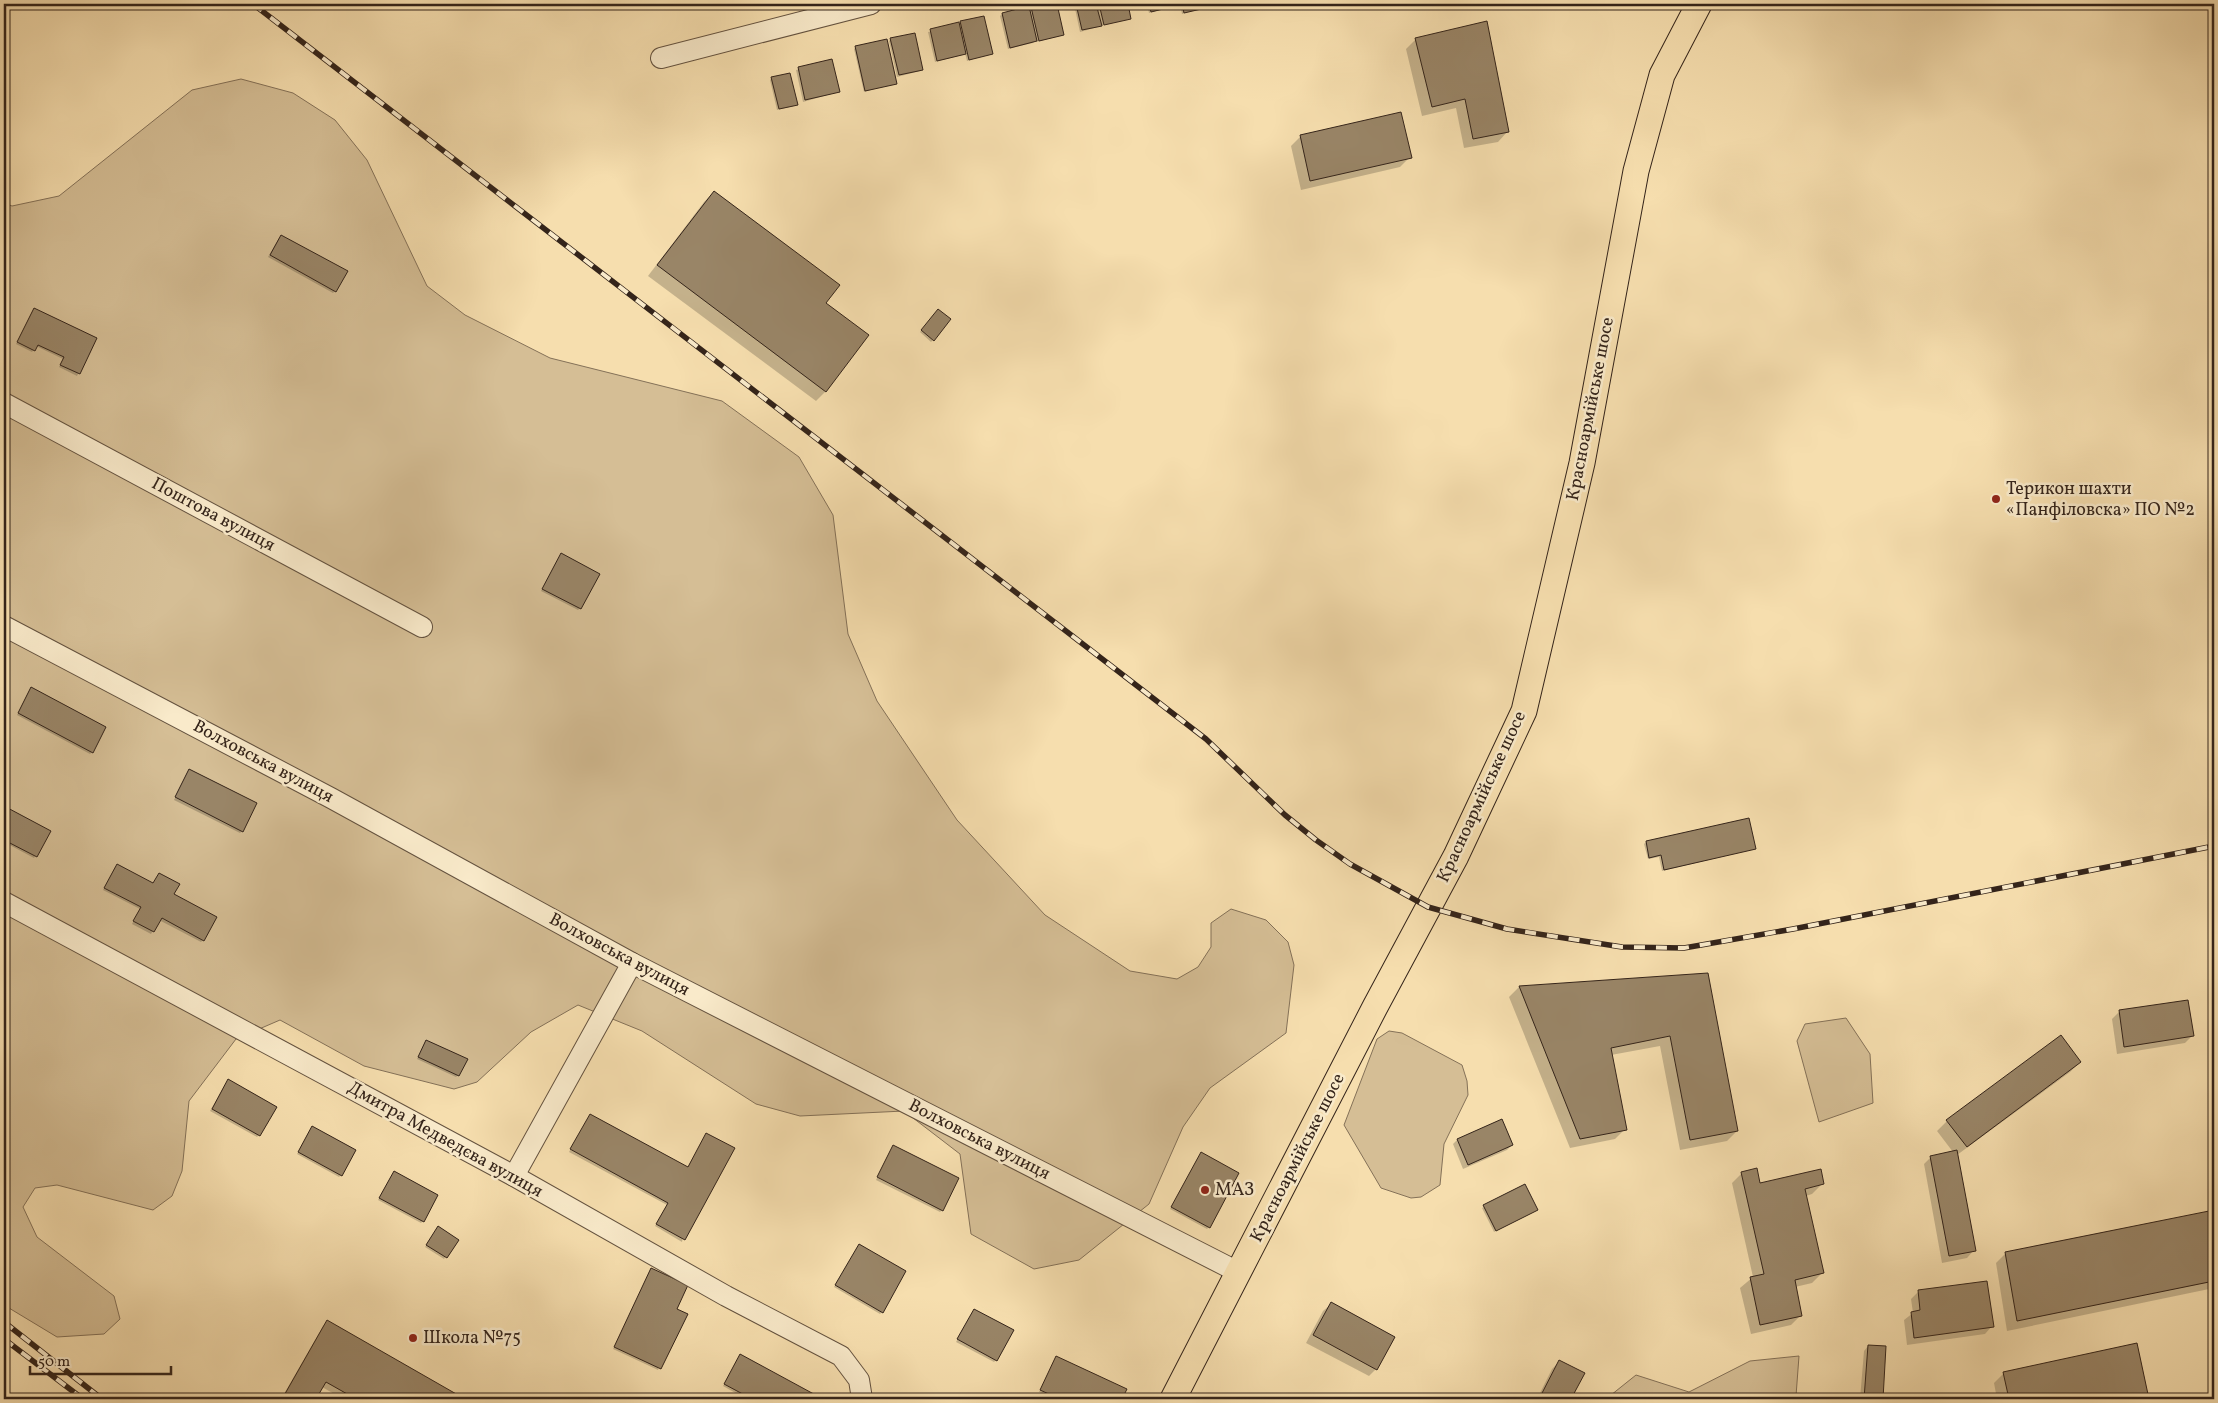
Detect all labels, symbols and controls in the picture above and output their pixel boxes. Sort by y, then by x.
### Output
street label: Красноармійське шосе [1561,315,1621,503]
street label: Поштова вулиця [147,472,279,558]
place label: Терикон шахти «Панфiловска» ПО №2 [2006,477,2195,523]
marker: Терикон шахти «Панфiловска» ПО №2 [1990,493,2002,505]
street label: Красноармійське шосе [1431,707,1533,887]
street label: Волховська вулиця [188,714,338,810]
street label: Волховська вулиця [544,907,694,1003]
street label: Красноармійське шосе [1245,1069,1351,1247]
street label: Дмитра Медведєва вулиця [343,1076,547,1204]
street label: Волховська вулиця [904,1093,1054,1187]
place label: МАЗ [1215,1178,1254,1203]
marker: МАЗ [1199,1184,1211,1196]
place label: Школа №75 [423,1326,521,1351]
marker: Школа №75 [407,1332,419,1344]
scale bar [30,1343,171,1375]
text: 50 m [38,1352,70,1373]

